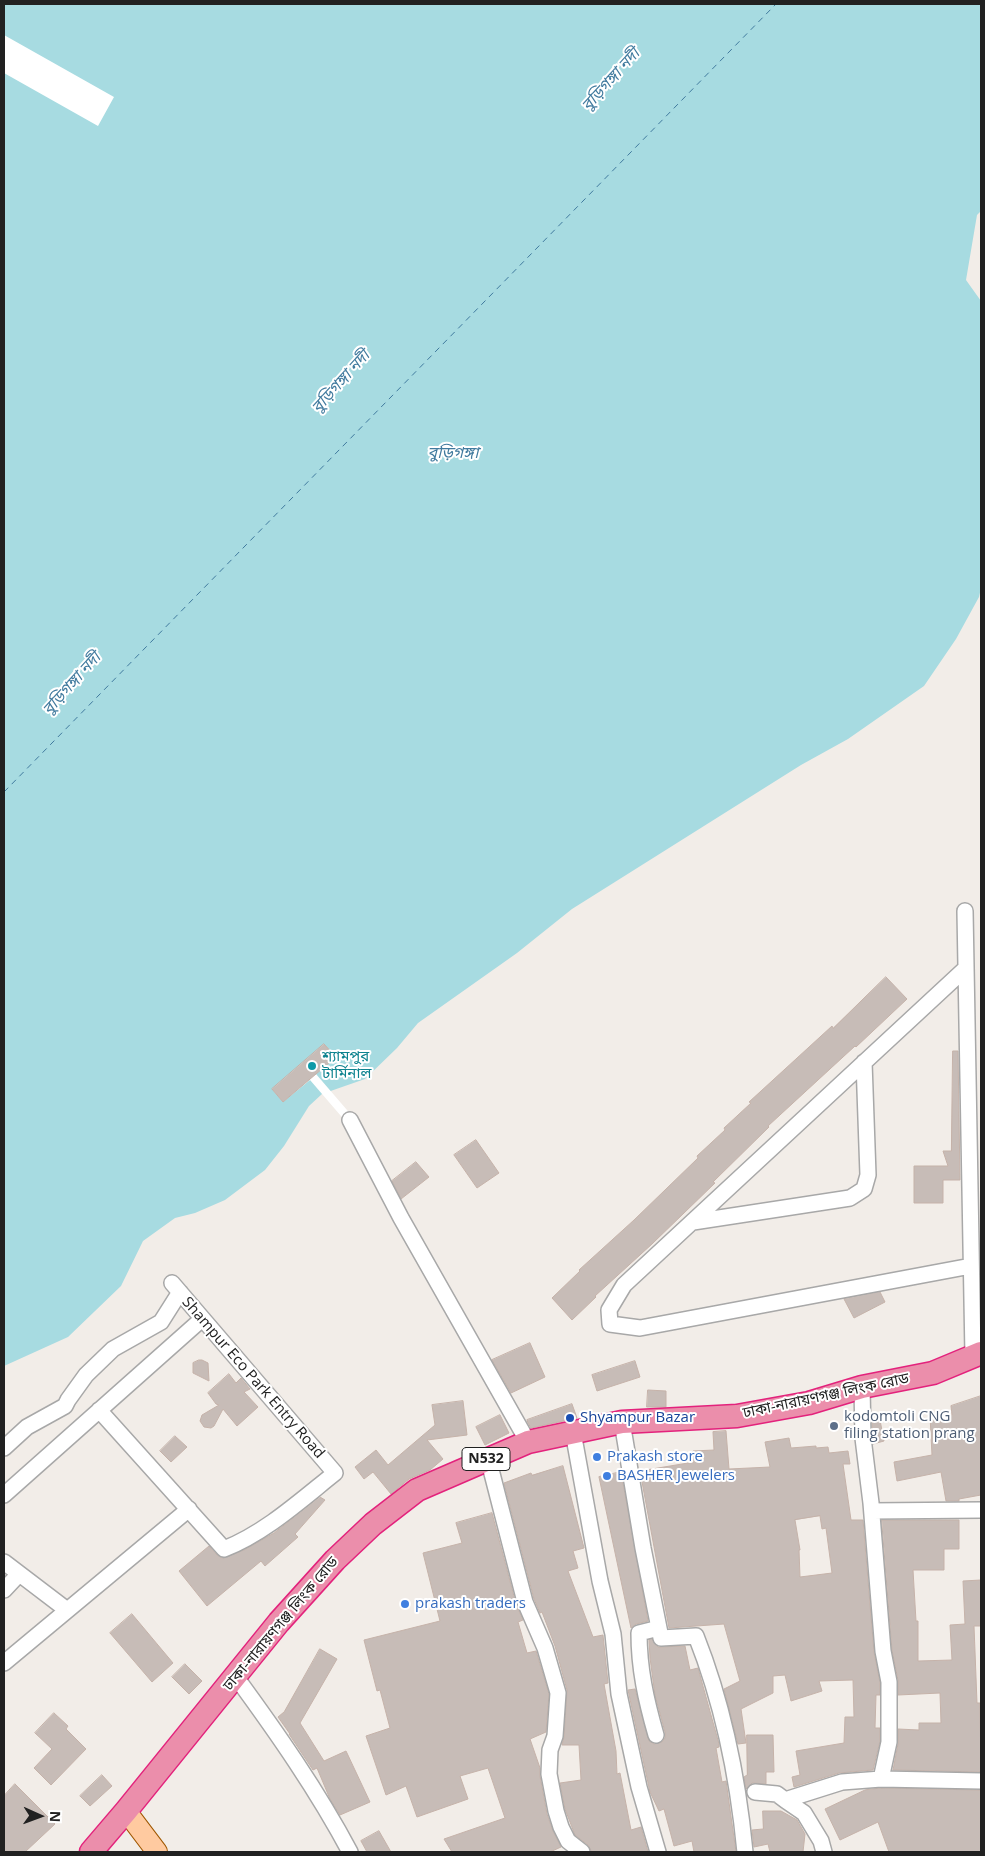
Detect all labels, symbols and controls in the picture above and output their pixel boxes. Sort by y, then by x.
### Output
water label: বুড়িগঙ্গা নদী [578,45,644,115]
water label: বুড়িগঙ্গা নদী [308,347,374,417]
water label: বুড়িগঙ্গা [428,443,478,463]
water label: বুড়িগঙ্গা নদী [39,649,105,719]
place label: শ্যামপুর টার্মিনাল [322,1048,371,1083]
marker: শ্যামপুর টার্মিনাল [306,1060,318,1072]
street label: Shampur Eco Park Entry Road [178,1294,328,1462]
street label: ঢাকা-নারায়ণগঞ্জ লিংক রোড [741,1370,911,1422]
place label: kodomtoli CNG filing station prang [844,1408,975,1443]
place label: Shyampur Bazar [580,1409,695,1427]
marker: Shyampur Bazar [564,1412,576,1424]
marker: kodomtoli CNG filing station prang [828,1420,840,1432]
road number: N532 [462,1448,510,1470]
place label: Prakash store [607,1448,703,1466]
marker: Prakash store [591,1451,603,1463]
place label: BASHER Jewelers [617,1467,735,1485]
marker: BASHER Jewelers [601,1470,613,1482]
street label: ঢাকা-নারায়ণগঞ্জ লিংক রোড [220,1553,342,1695]
place label: prakash traders [415,1595,526,1613]
marker: prakash traders [399,1598,411,1610]
north arrow [15,1791,65,1841]
text: N [46,1811,65,1823]

